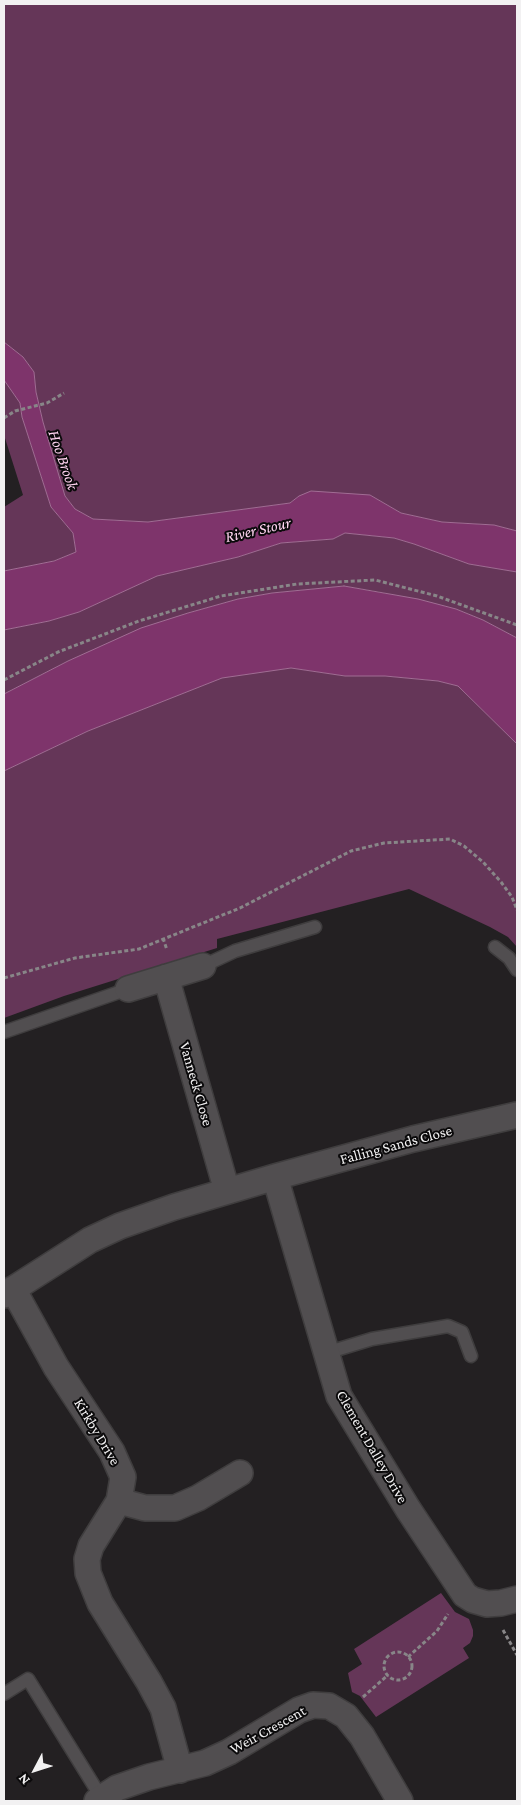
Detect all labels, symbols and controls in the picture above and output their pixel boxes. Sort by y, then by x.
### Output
water label: Hoo Brook [44,428,82,492]
water label: River Stour [223,513,293,547]
street label: Vanneck Close [175,1040,217,1128]
street label: Falling Sands Close [338,1121,454,1169]
street label: Clement Dalley Drive [332,1387,412,1507]
street label: Kirkby Drive [70,1395,124,1469]
street label: Weir Crescent [227,1702,309,1758]
north arrow [10,1745,60,1795]
text: N [14,1771,33,1788]

